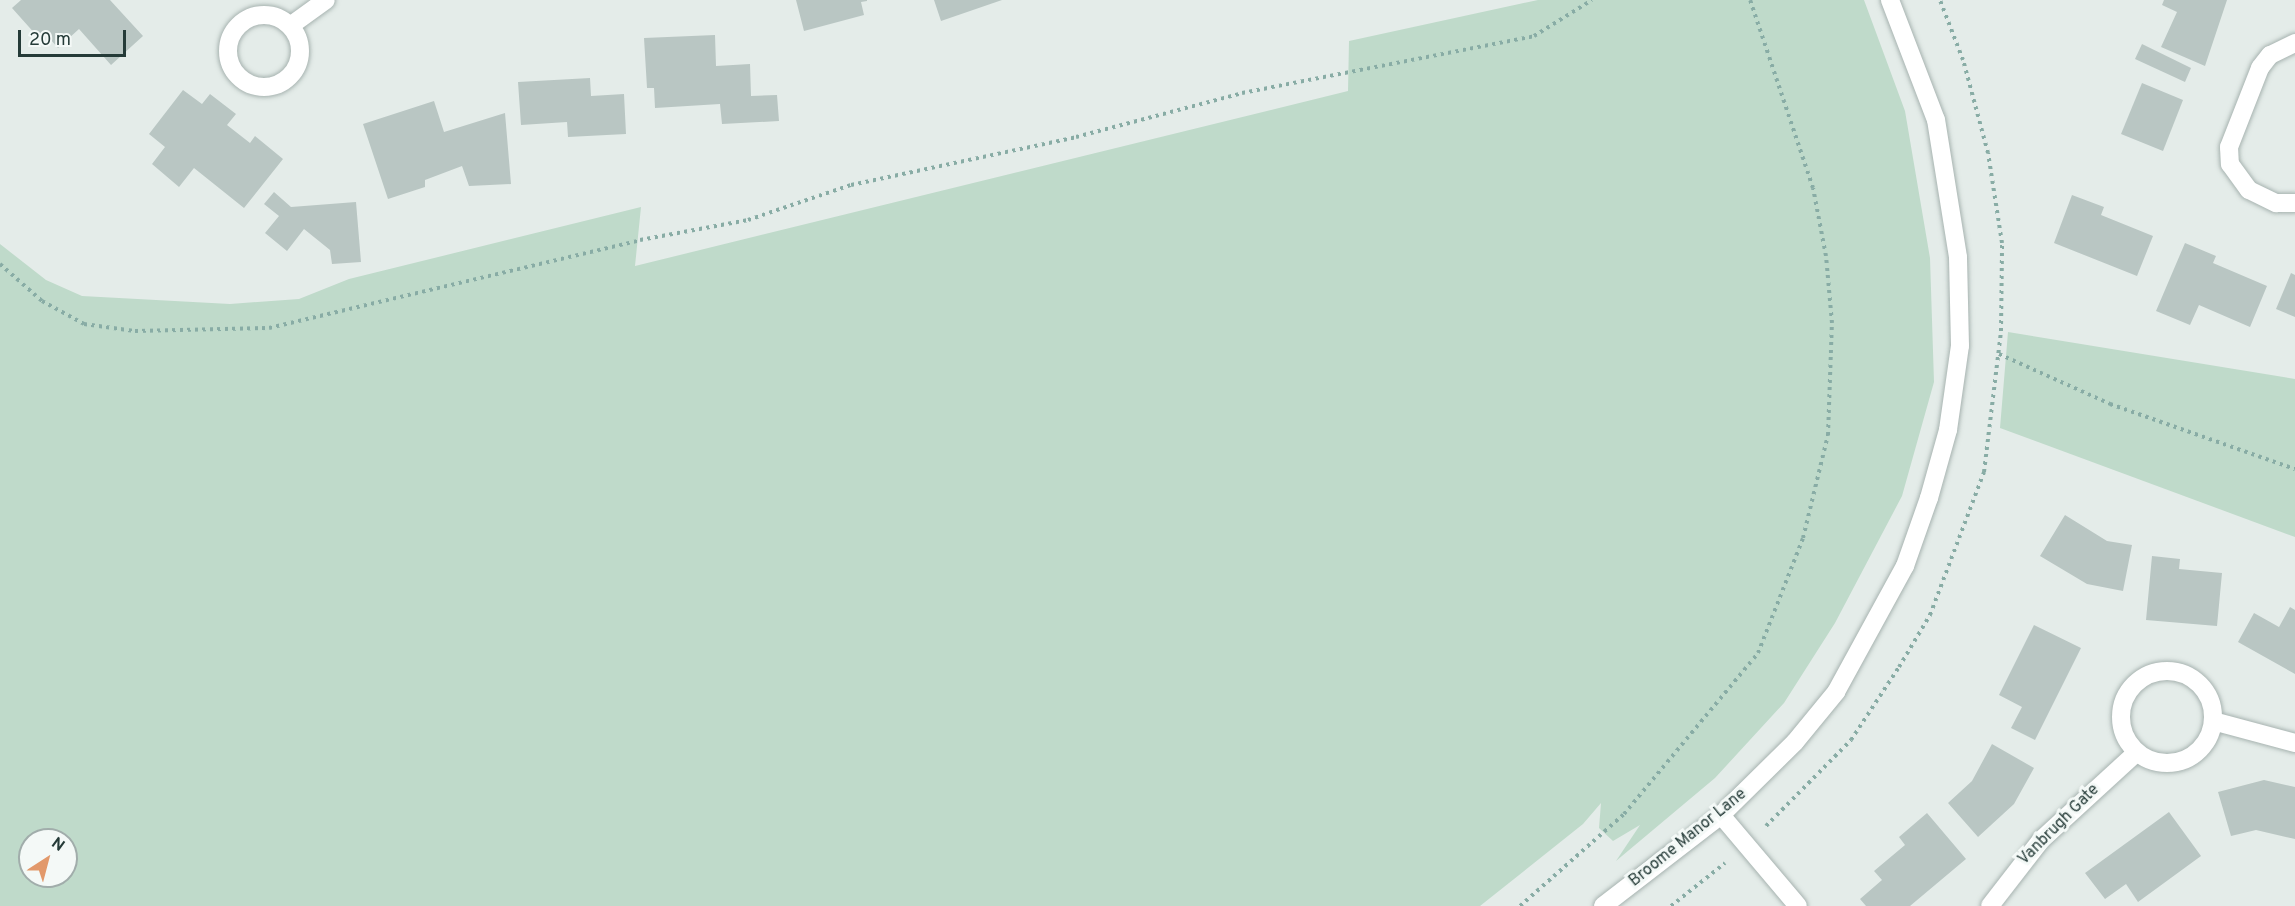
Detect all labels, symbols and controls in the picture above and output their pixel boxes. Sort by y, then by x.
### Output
scale bar [21,18,129,56]
text: 20 m [29,29,71,52]
street label: Vanbrugh Gate [2015,781,2103,869]
street label: Broome Manor Lane [1626,785,1750,891]
north arrow [18,828,78,888]
text: N [47,834,68,857]

